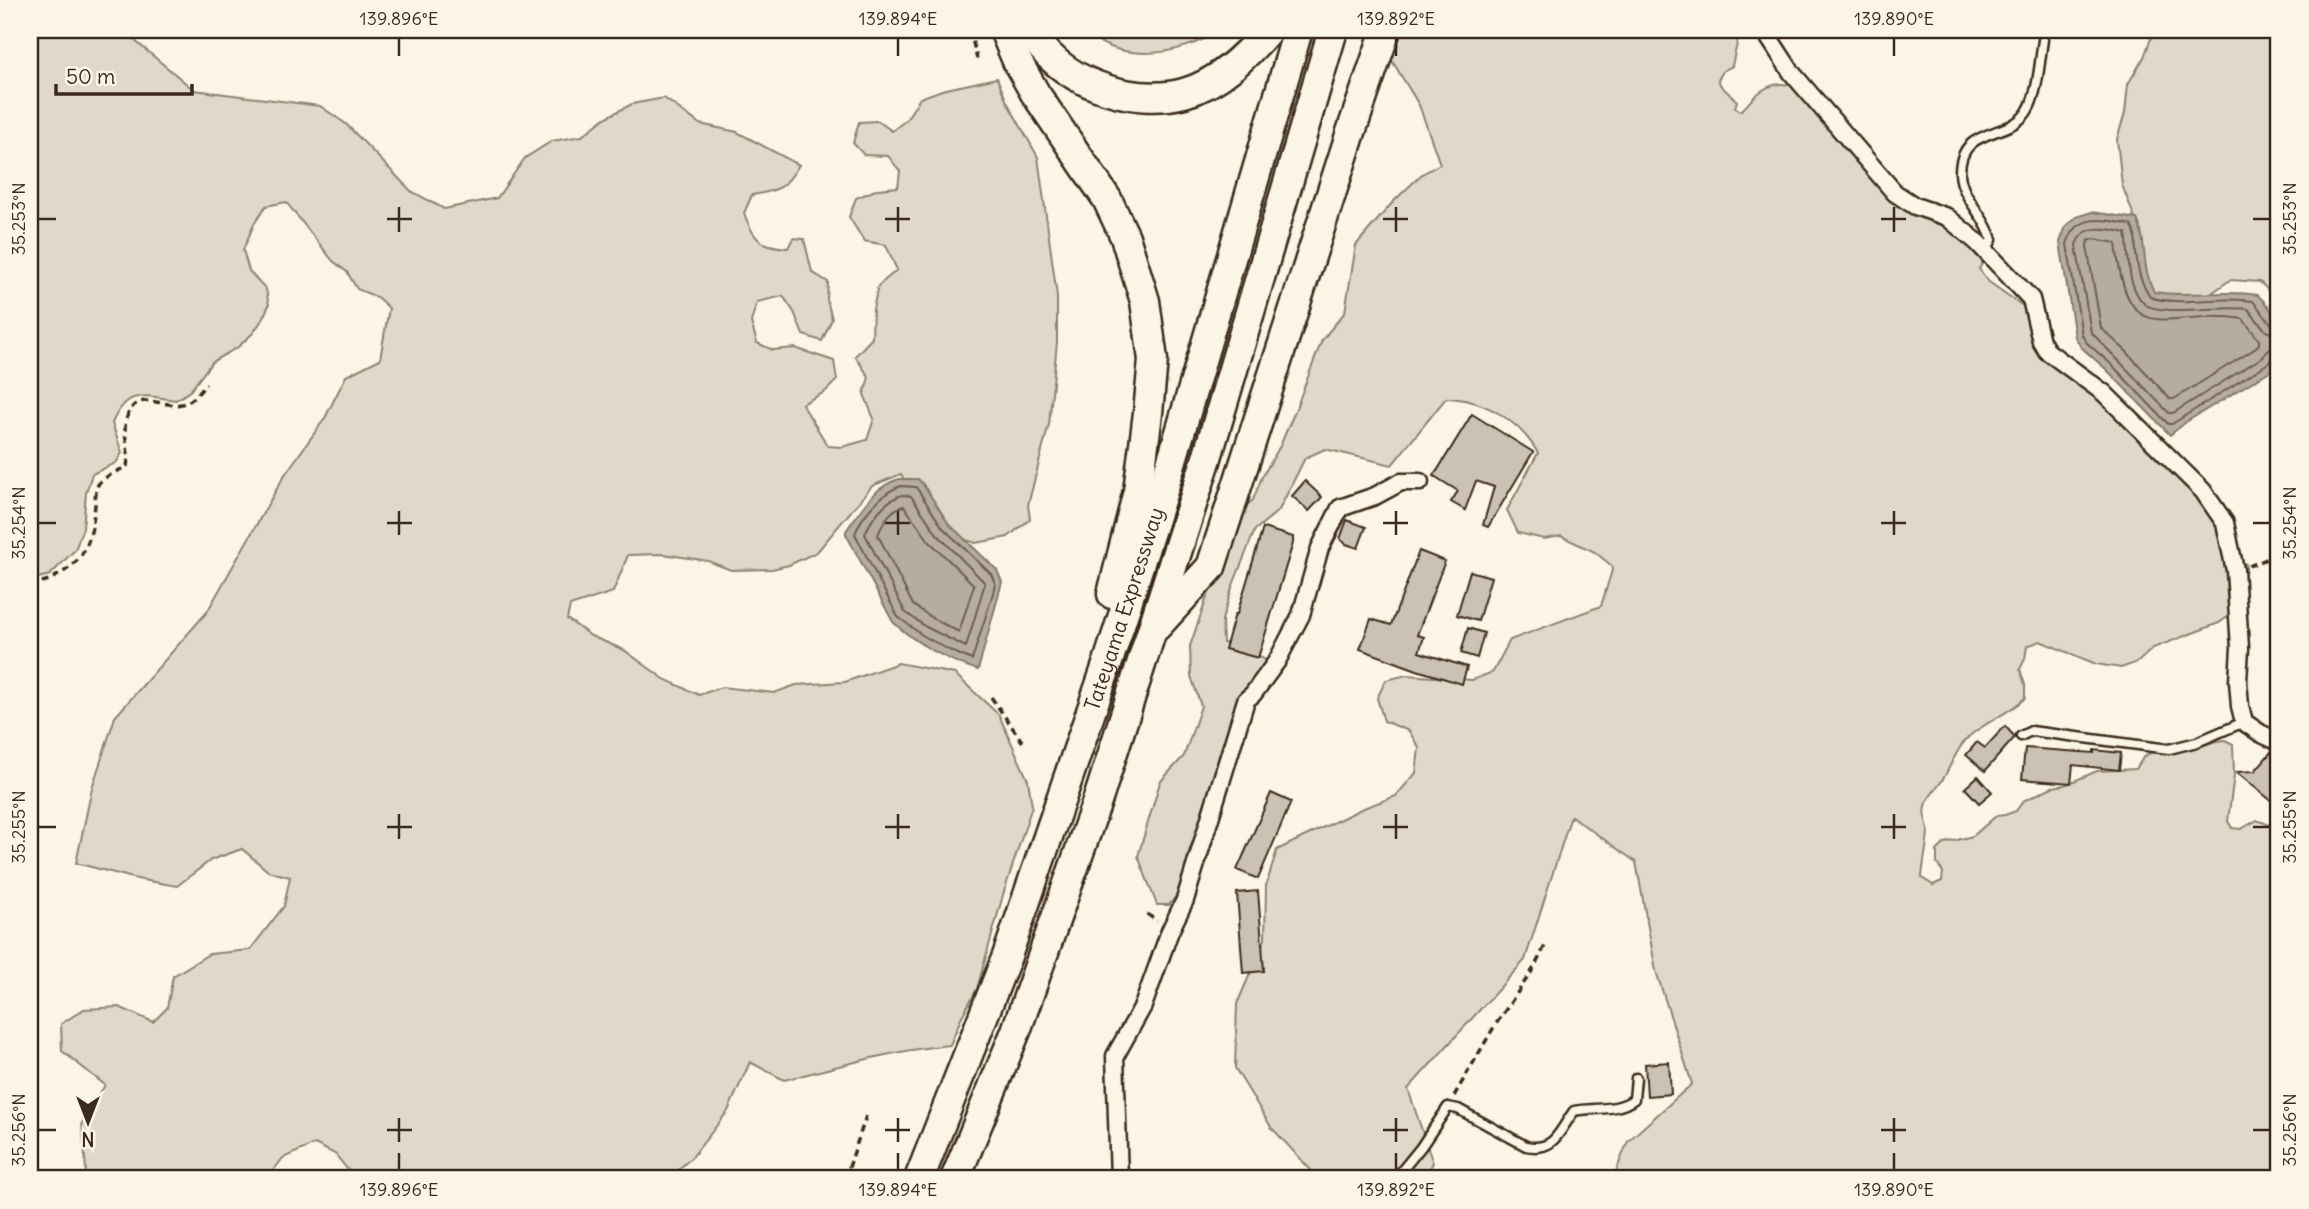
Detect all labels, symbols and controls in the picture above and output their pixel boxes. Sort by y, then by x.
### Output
text: 139.896°E [360,7,438,30]
text: 139.894°E [859,7,937,30]
text: 139.892°E [1357,7,1435,30]
text: 139.890°E [1854,7,1934,30]
scale bar [56,52,192,96]
text: 50 m [66,63,115,90]
text: 35.253°N [7,182,30,256]
text: 35.253°N [2278,182,2301,256]
text: 35.254°N [7,486,30,560]
text: 35.254°N [2278,486,2301,560]
street label: Tateyama Expressway [1078,504,1170,714]
text: 35.255°N [7,790,30,864]
text: 35.255°N [2278,790,2301,864]
north arrow [52,1086,122,1156]
text: 35.256°N [7,1093,30,1167]
text: 35.256°N [2278,1093,2301,1167]
text: N [81,1127,95,1151]
text: 139.896°E [360,1178,438,1201]
text: 139.894°E [859,1178,937,1201]
text: 139.892°E [1357,1178,1435,1201]
text: 139.890°E [1854,1178,1934,1201]

